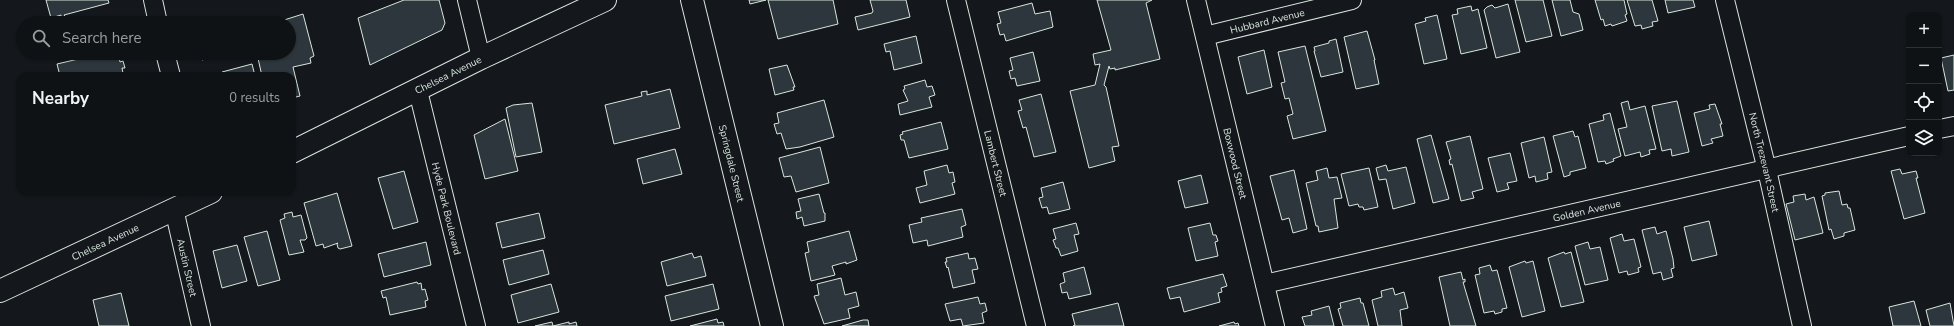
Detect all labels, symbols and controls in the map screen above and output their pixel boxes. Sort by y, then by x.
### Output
street label: Hubbard Avenue [1229,6,1306,38]
map controls [1906,12,1942,156]
button: + [1906,12,1942,48]
search box [16,16,296,60]
icon: search [30,27,52,49]
text: Search here [62,28,142,48]
button: − [1906,48,1942,84]
street label: Chelsea Avenue [413,53,484,98]
button: locate [1906,84,1942,120]
text: Nearby [32,87,89,110]
text: 0 results [229,89,280,107]
street label: North Trezevant Street [1745,111,1782,214]
button: layers [1906,120,1942,156]
street label: Springdale Street [715,123,747,204]
street label: Boxwood Street [1219,127,1250,201]
street label: Lambert Street [980,129,1010,198]
street label: Hyde Park Boulevard [428,161,464,257]
street label: Golden Avenue [1552,196,1622,226]
street label: Chelsea Avenue [70,221,141,264]
street label: Austin Street [173,237,200,299]

